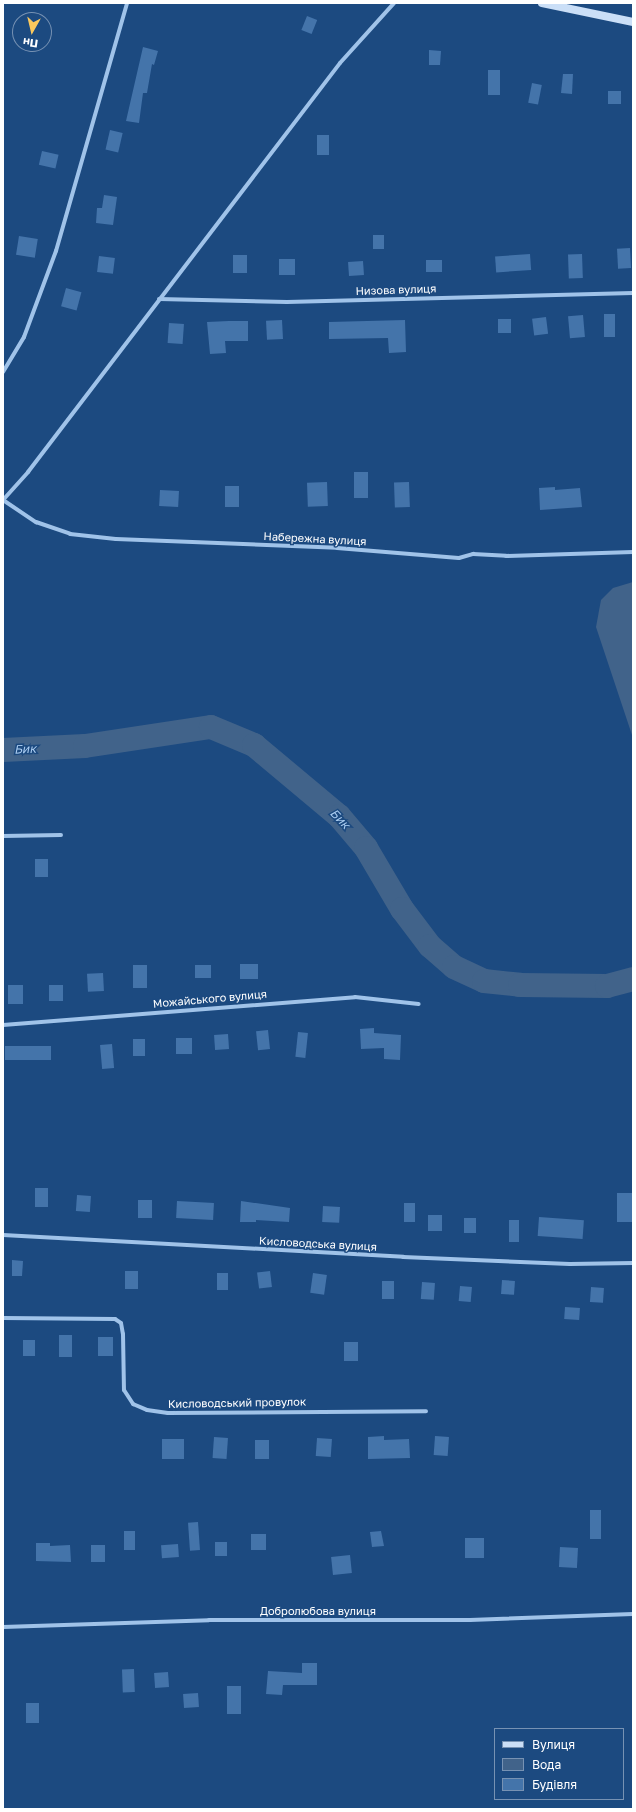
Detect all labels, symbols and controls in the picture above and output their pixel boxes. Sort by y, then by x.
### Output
north arrow [12,12,52,52]
text: Пн [22,36,39,51]
street label: Низова вулиця [355,282,437,298]
street label: Набережна вулиця [263,530,367,548]
water label: Бик [14,741,36,757]
water label: Бик [327,806,353,832]
street label: Можайського вулиця [152,987,268,1011]
street label: Кисловодська вулиця [259,1234,377,1254]
street label: Кисловодський провулок [168,1395,306,1411]
street label: Добролюбова вулиця [260,1604,376,1618]
legend [494,1728,624,1800]
text: Вулиця [532,1737,575,1752]
text: Вода [532,1757,561,1772]
text: Будівля [532,1777,577,1792]

